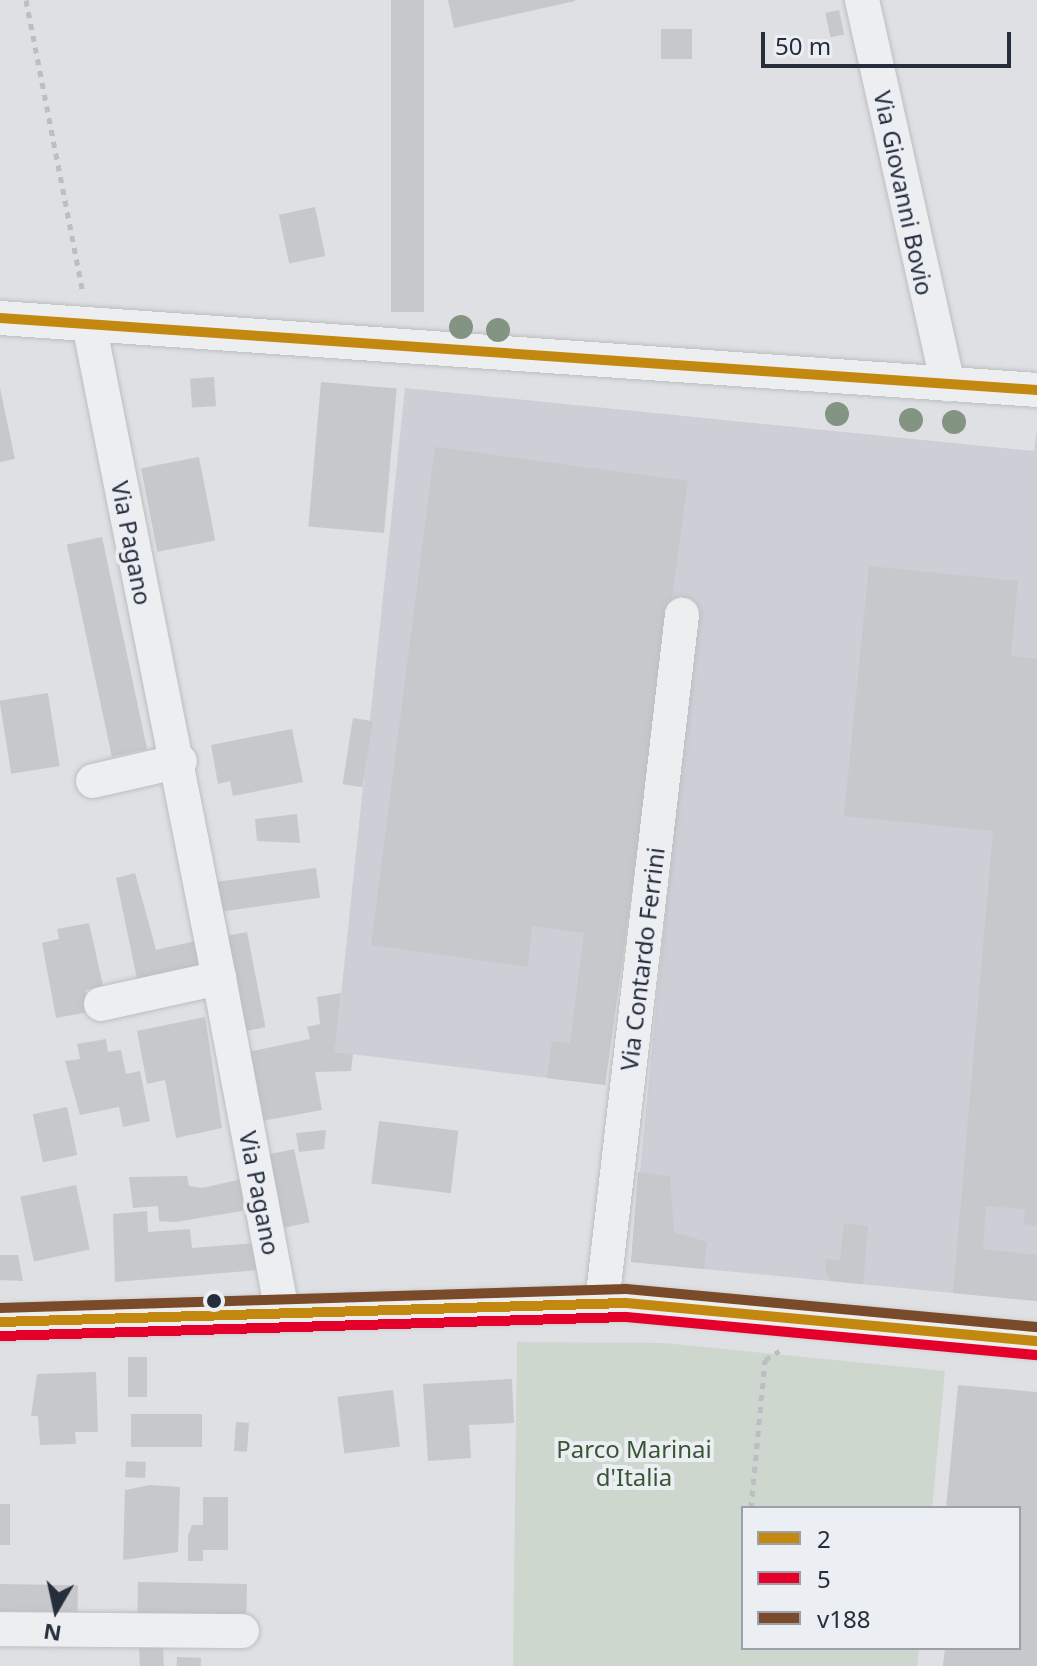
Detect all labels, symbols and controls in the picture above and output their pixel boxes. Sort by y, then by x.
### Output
scale bar [765,16,1015,66]
text: 50 m [775,29,831,62]
street label: Via Giovanni Bovio [868,88,940,298]
street label: Via Pagano [106,478,158,608]
street label: Via Contardo Ferrini [614,846,670,1072]
street label: Via Pagano [234,1128,286,1258]
unlabelled marker [206,1293,222,1309]
park label: Parco Marinai d'Italia [556,1435,712,1491]
legend [741,1506,1021,1650]
text: 2 [817,1522,831,1555]
text: 5 [817,1562,831,1595]
north arrow [16,1570,96,1650]
text: v188 [817,1602,870,1635]
text: N [41,1617,63,1650]

